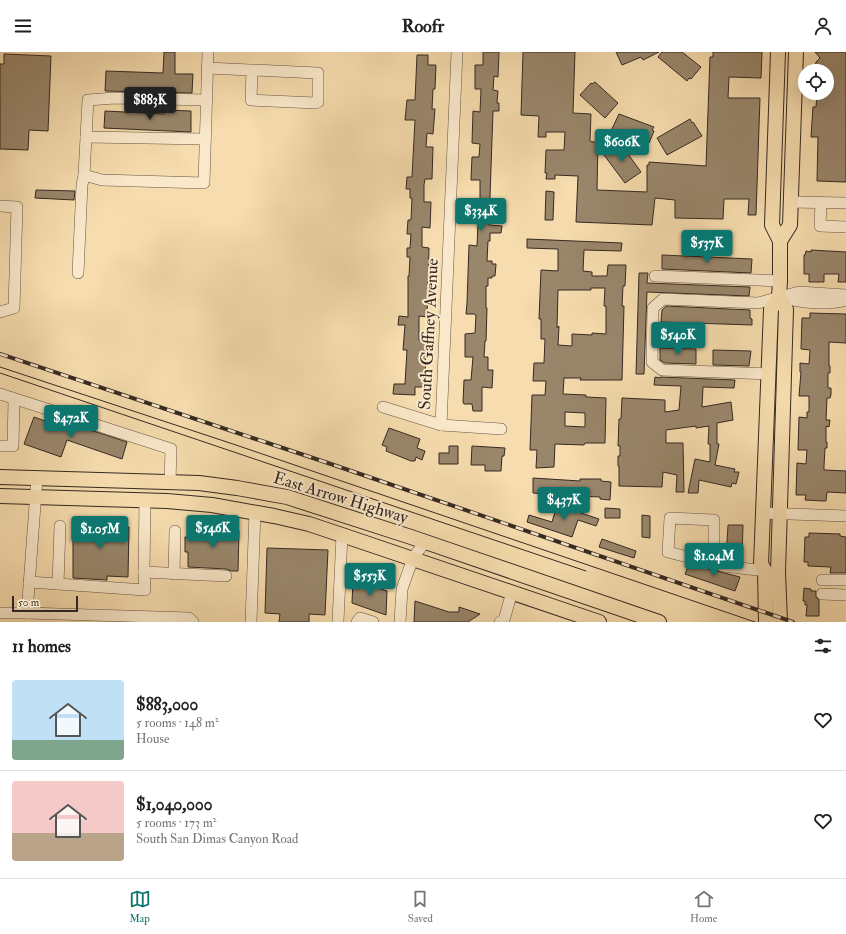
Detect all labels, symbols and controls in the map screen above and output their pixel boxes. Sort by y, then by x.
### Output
icon: menu [12,15,34,37]
text: Roofr [402,15,444,38]
icon: person [812,15,834,37]
map controls [798,64,834,100]
button: locate [798,64,834,100]
pin: $883K [122,87,178,121]
text: $883K [133,92,167,108]
pin: $606K [594,129,650,163]
text: $606K [604,134,640,150]
pin: $334K [453,198,509,232]
text: $334K [464,203,498,219]
pin: $537K [679,230,735,264]
text: $537K [690,235,724,251]
street label: South Gaffney Avenue [414,258,444,410]
pin: $540K [650,322,706,356]
text: $540K [660,327,696,343]
pin: $472K [43,405,99,439]
text: $472K [53,410,89,426]
street label: East Arrow Highway [271,467,411,529]
pin: $437K [536,487,592,521]
text: $437K [547,492,581,508]
pin: $546K [185,515,241,549]
pin: $1.05M [67,516,133,550]
text: $546K [195,520,231,536]
text: $1.05M [80,521,120,537]
pin: $1.04M [681,543,747,577]
text: $1.04M [694,548,734,564]
pin: $553K [342,563,398,597]
text: $553K [354,568,386,584]
scale bar [12,594,78,613]
text: 50 m [18,596,39,609]
icon: filters [812,635,834,657]
text: 11 homes [12,636,71,657]
text: $883,000 [136,694,198,715]
icon: home [44,696,92,744]
icon: heart [812,709,834,731]
text: 5 rooms · 148 m² [136,715,219,731]
text: House [136,731,169,747]
text: $1,040,000 [136,794,212,815]
icon: home [44,797,92,845]
icon: heart [812,810,834,832]
text: 5 rooms · 173 m² [136,815,216,831]
text: South San Dimas Canyon Road [136,831,299,847]
tab: Map [129,888,151,925]
tab: Saved [408,888,433,925]
tab: Home [690,888,717,925]

